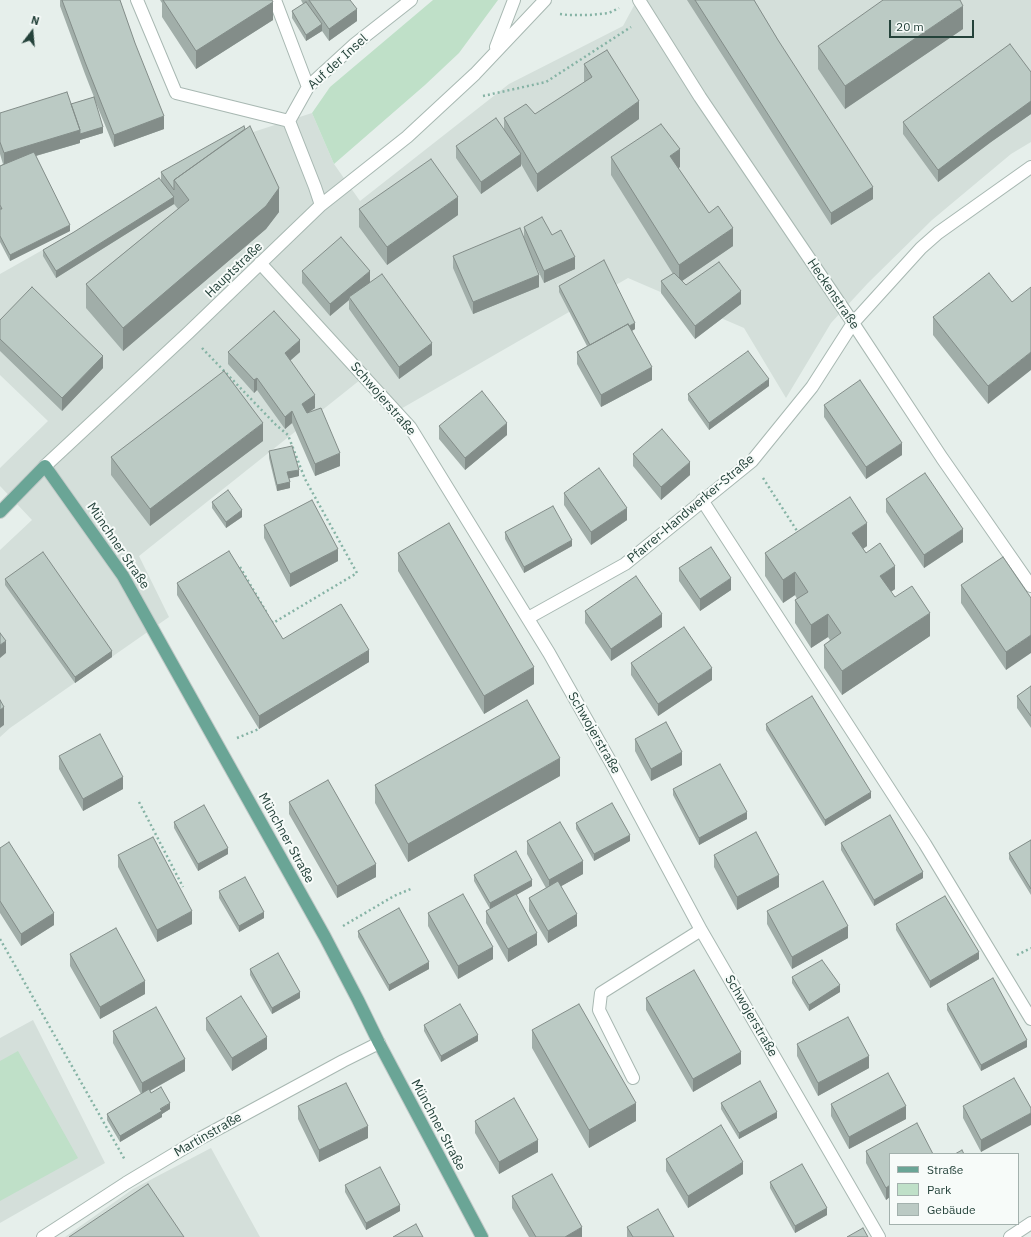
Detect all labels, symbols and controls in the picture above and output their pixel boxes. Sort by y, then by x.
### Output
north arrow [12,12,52,52]
scale bar [891,12,976,38]
text: N [30,13,41,28]
text: 20 m [896,19,924,34]
street label: Auf der Insel [305,31,371,93]
street label: Hauptstraße [202,239,266,301]
street label: Heckenstraße [804,256,862,332]
street label: Schwojerstraße [347,359,419,439]
street label: Pfarrer-Handwerker-Straße [624,451,758,567]
street label: Münchner Straße [83,500,153,592]
street label: Schwojerstraße [564,689,624,777]
street label: Münchner Straße [255,790,317,886]
street label: Schwojerstraße [721,972,781,1060]
street label: Münchner Straße [407,1077,469,1173]
street label: Martinstraße [171,1109,245,1161]
legend [889,1153,1019,1225]
text: Straße [927,1162,963,1177]
text: Park [927,1182,951,1197]
text: Gebäude [927,1202,976,1217]

